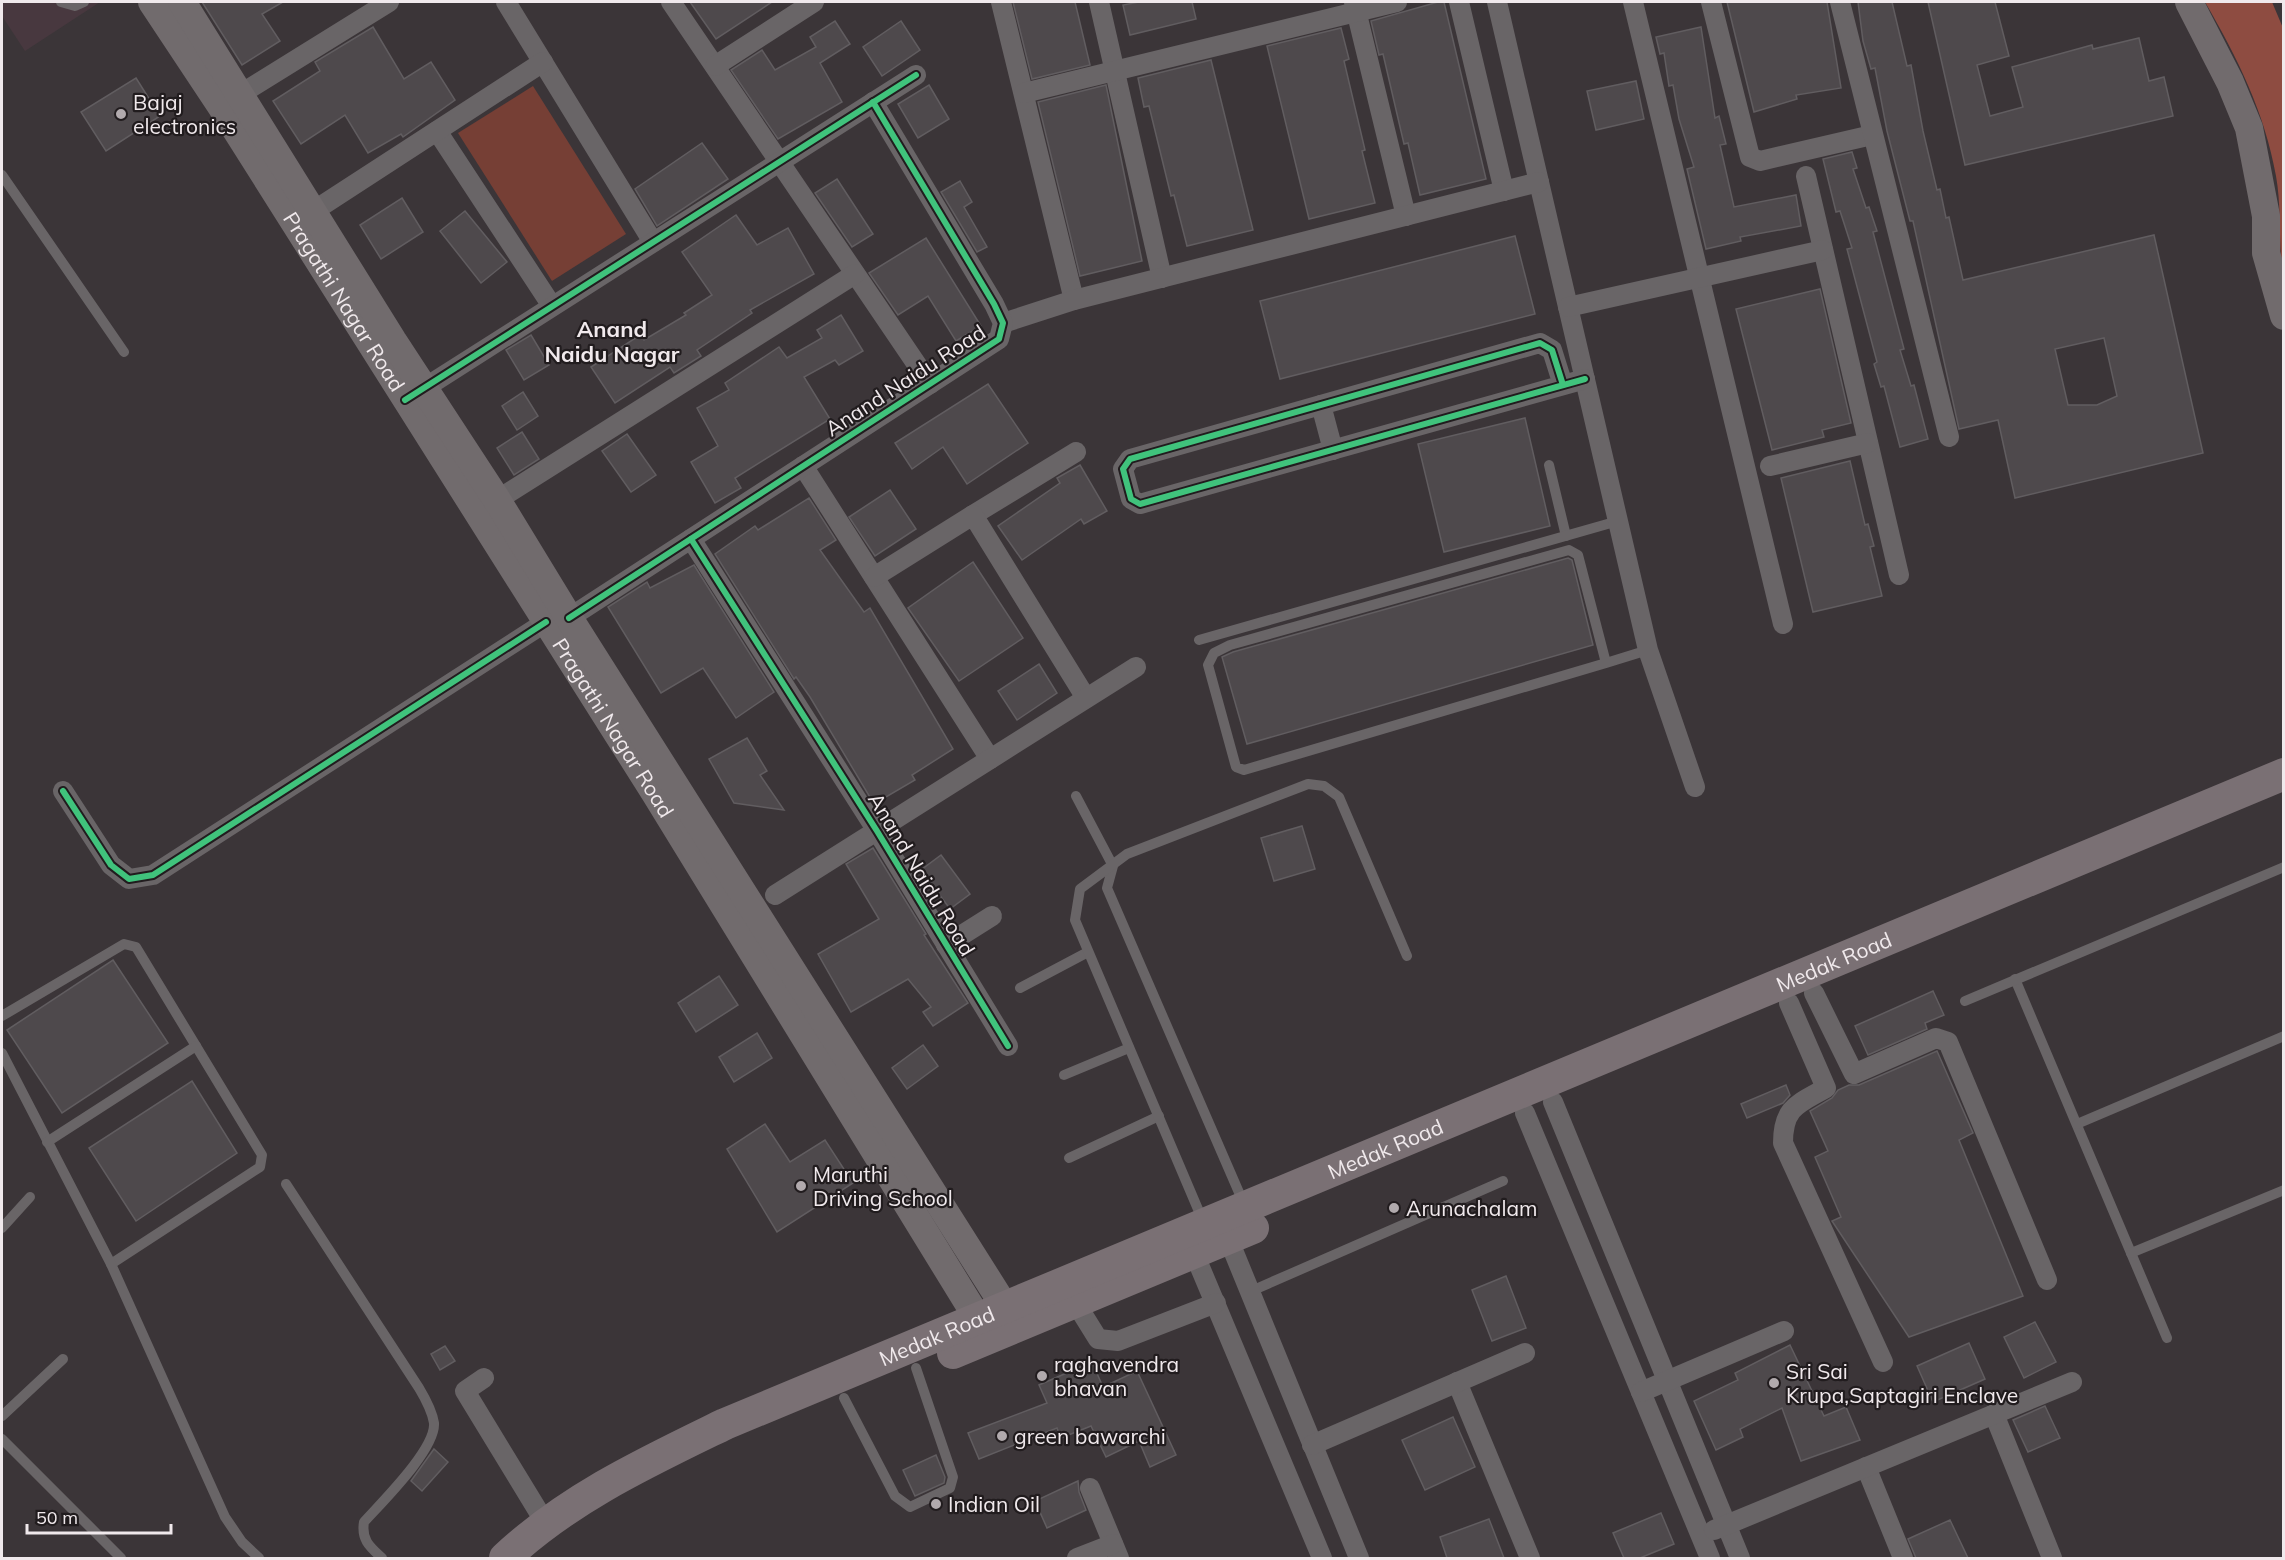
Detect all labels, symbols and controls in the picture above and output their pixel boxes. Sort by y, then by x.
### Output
place label: Bajaj electronics [133,89,236,139]
marker: Bajaj electronics [114,107,128,121]
street label: Pragathi Nagar Road [278,207,411,396]
district label: Anand Naidu Nagar [545,315,680,368]
street label: Anand Naidu Road [820,319,990,441]
street label: Pragathi Nagar Road [547,633,680,822]
street label: Anand Naidu Road [863,788,981,960]
street label: Medak Road [1772,926,1895,997]
street label: Medak Road [1324,1113,1447,1184]
place label: Maruthi Driving School [813,1161,953,1211]
marker: Maruthi Driving School [794,1179,808,1193]
place label: Arunachalam [1406,1195,1537,1221]
marker: Arunachalam [1387,1201,1401,1215]
street label: Medak Road [875,1300,998,1371]
place label: raghavendra bhavan [1054,1351,1179,1401]
place label: Sri Sai Krupa,Saptagiri Enclave [1786,1358,2018,1408]
marker: raghavendra bhavan [1035,1369,1049,1383]
marker: Sri Sai Krupa,Saptagiri Enclave [1767,1376,1781,1390]
place label: green bawarchi [1014,1423,1166,1449]
marker: green bawarchi [995,1429,1009,1443]
place label: Indian Oil [948,1491,1040,1517]
scale bar [27,1497,171,1535]
marker: Indian Oil [929,1497,943,1511]
text: 50 m [36,1506,78,1529]

